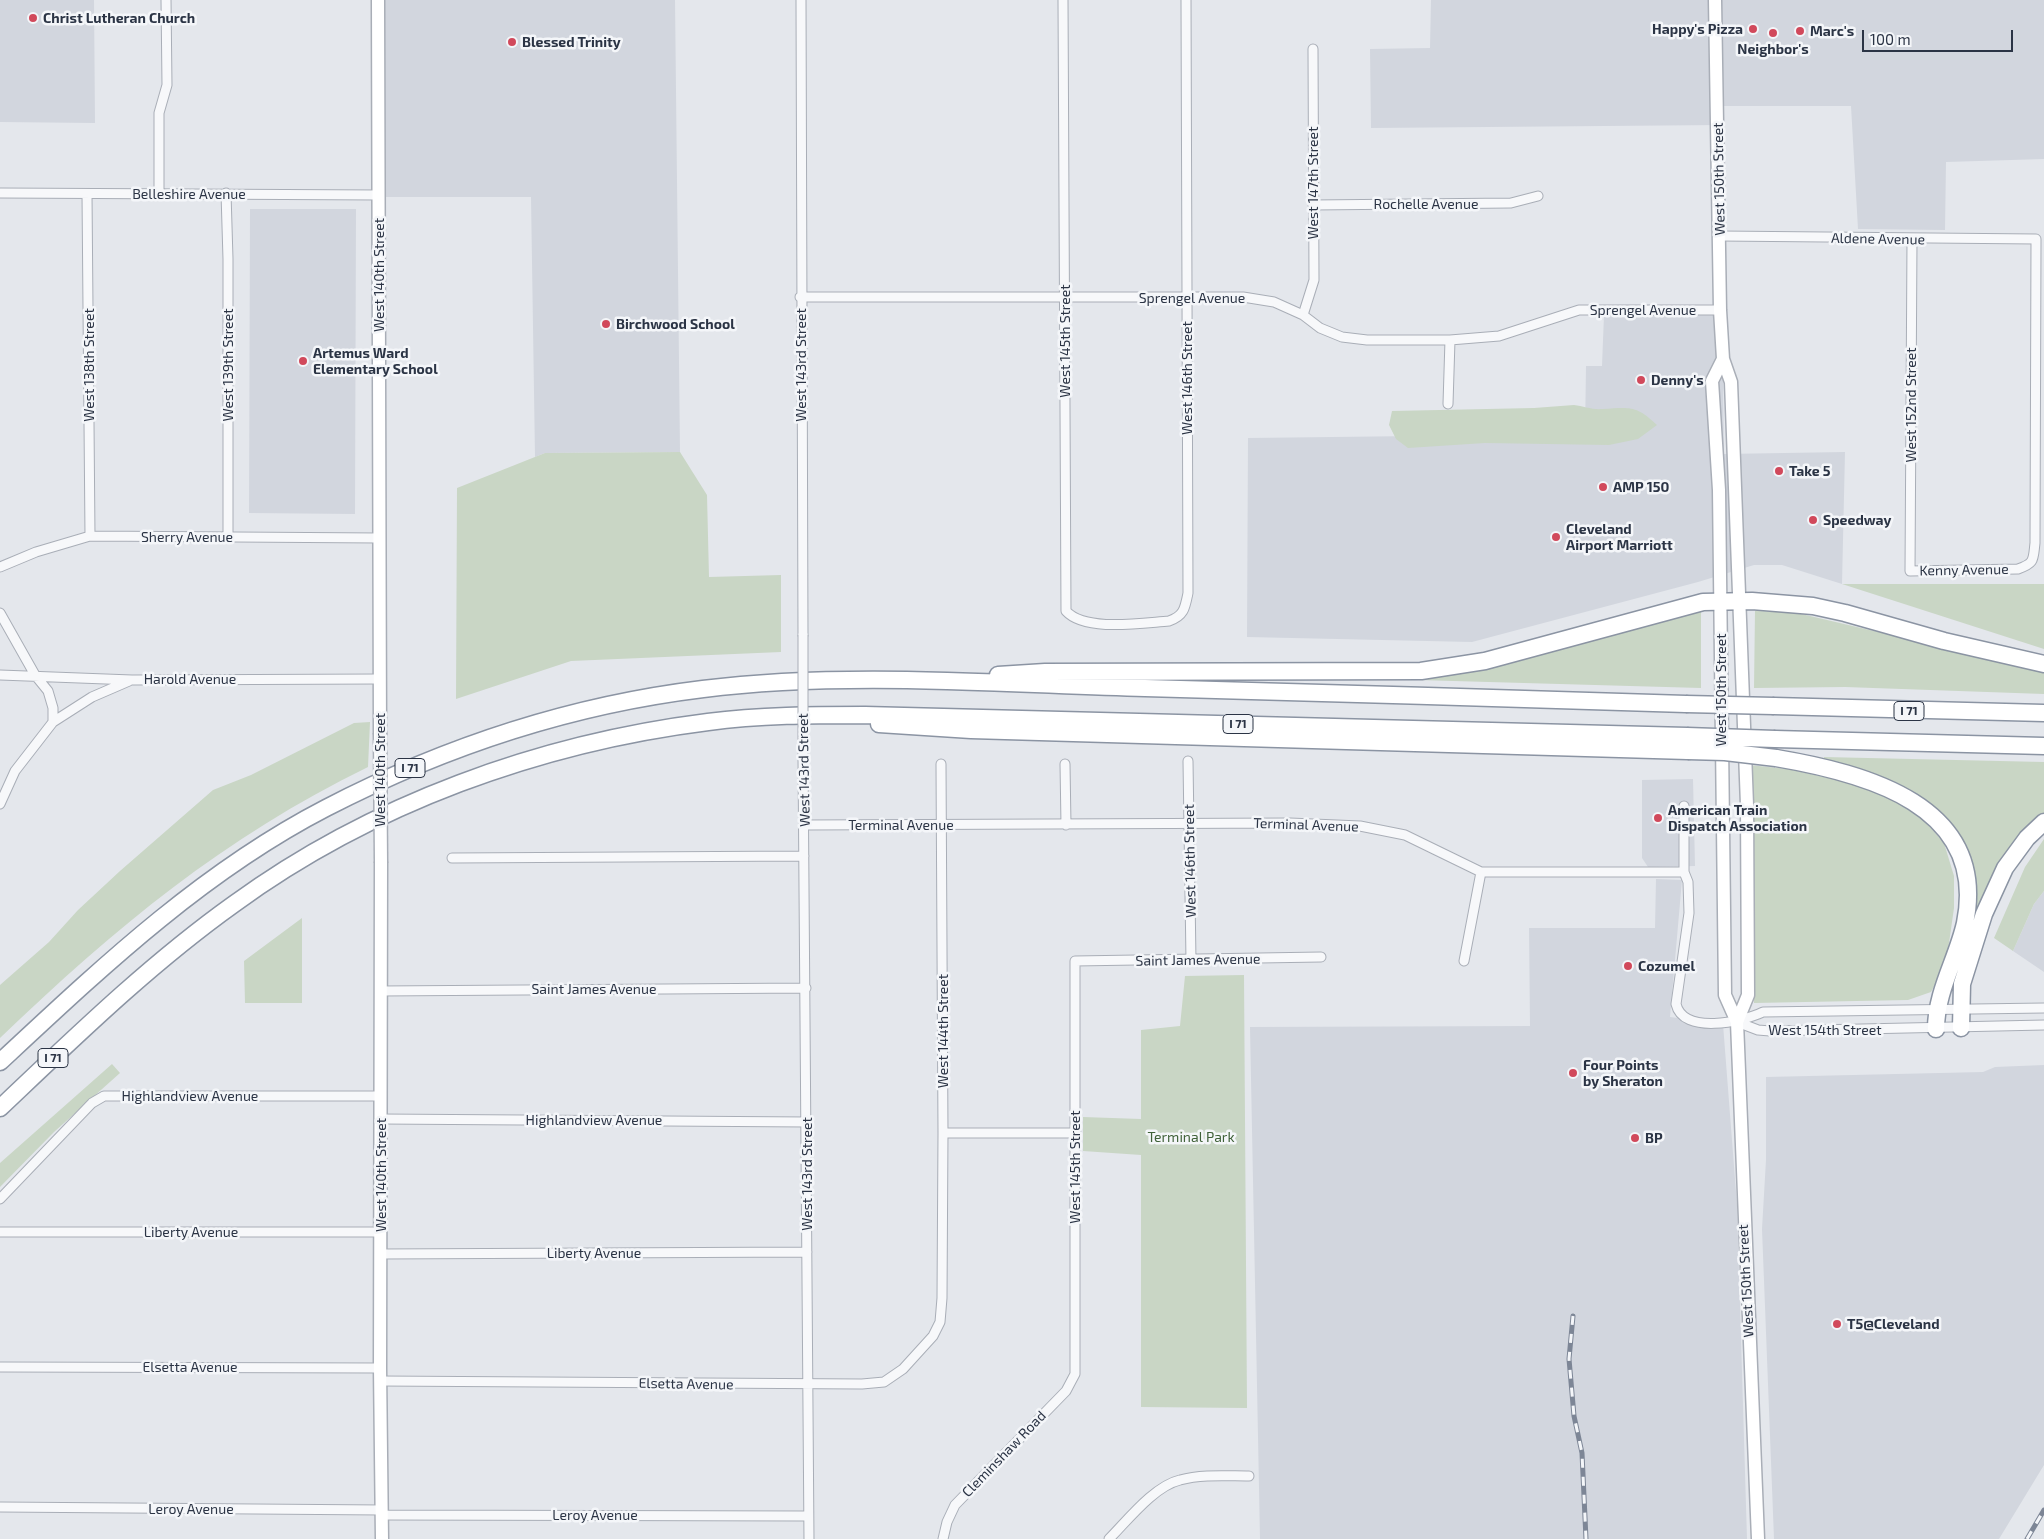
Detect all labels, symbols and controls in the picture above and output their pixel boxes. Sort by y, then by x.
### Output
place label: Christ Lutheran Church [43,10,195,26]
marker: Christ Lutheran Church [27,12,39,24]
scale bar [1864,20,2015,52]
place label: Happy's Pizza [1652,21,1743,37]
marker: Happy's Pizza [1747,23,1759,35]
place label: Marc's [1810,23,1854,39]
marker: Marc's [1794,25,1806,37]
marker: Neighbor's [1767,27,1779,39]
text: 100 m [1870,30,1911,48]
place label: Blessed Trinity [522,34,621,50]
marker: Blessed Trinity [506,36,518,48]
place label: Neighbor's [1737,41,1809,57]
street label: West 150th Street [1710,122,1728,236]
street label: West 147th Street [1305,127,1321,239]
street label: Belleshire Avenue [132,186,246,202]
street label: Rochelle Avenue [1374,196,1478,212]
street label: West 140th Street [371,218,387,332]
street label: Aldene Avenue [1831,230,1925,248]
street label: West 145th Street [1057,284,1073,398]
street label: Sprengel Avenue [1139,290,1245,306]
street label: Sprengel Avenue [1590,302,1696,318]
street label: West 138th Street [81,308,97,422]
street label: West 143rd Street [793,308,809,422]
street label: West 139th Street [220,309,236,421]
place label: Birchwood School [616,316,735,332]
marker: Birchwood School [600,318,612,330]
street label: West 146th Street [1179,321,1195,435]
place label: Artemus Ward Elementary School [313,345,438,378]
street label: West 152nd Street [1903,347,1919,463]
marker: Artemus Ward Elementary School [297,355,309,367]
place label: Denny's [1651,372,1704,388]
marker: Denny's [1635,374,1647,386]
place label: Take 5 [1789,463,1830,479]
marker: Take 5 [1773,465,1785,477]
place label: AMP 150 [1613,479,1669,495]
marker: AMP 150 [1597,481,1609,493]
place label: Speedway [1823,512,1891,528]
marker: Speedway [1807,514,1819,526]
place label: Cleveland Airport Marriott [1566,521,1673,554]
street label: Sherry Avenue [141,529,233,545]
marker: Cleveland Airport Marriott [1550,531,1562,543]
street label: Kenny Avenue [1919,561,2009,579]
street label: West 150th Street [1713,633,1729,747]
street label: Harold Avenue [144,671,236,687]
road number: I 71 [1894,701,1924,720]
street label: West 140th Street [372,713,388,827]
street label: West 143rd Street [795,713,813,827]
road number: I 71 [1223,714,1253,734]
road number: I 71 [395,758,425,778]
place label: American Train Dispatch Association [1668,802,1807,834]
street label: West 146th Street [1181,804,1199,918]
marker: American Train Dispatch Association [1652,812,1664,824]
street label: Terminal Avenue [1253,815,1359,835]
street label: Terminal Avenue [848,817,954,833]
street label: Saint James Avenue [1135,951,1261,969]
place label: Cozumel [1638,958,1695,974]
marker: Cozumel [1622,960,1634,972]
street label: West 144th Street [935,974,951,1088]
street label: Saint James Avenue [532,981,656,997]
street label: West 154th Street [1768,1022,1882,1038]
road number: I 71 [38,1048,68,1068]
place label: Four Points by Sheraton [1583,1057,1663,1090]
marker: Four Points by Sheraton [1567,1067,1579,1079]
street label: Highlandview Avenue [122,1088,258,1104]
street label: West 145th Street [1067,1110,1083,1224]
street label: Highlandview Avenue [526,1112,662,1128]
street label: West 143rd Street [799,1117,815,1231]
street label: West 140th Street [373,1118,389,1232]
park label: Terminal Park [1147,1129,1235,1145]
place label: BP [1645,1130,1663,1146]
marker: BP [1629,1132,1641,1144]
street label: Liberty Avenue [144,1224,238,1240]
street label: West 150th Street [1735,1224,1757,1338]
street label: Liberty Avenue [547,1245,641,1261]
place label: T5@Cleveland [1847,1316,1939,1332]
marker: T5@Cleveland [1831,1318,1843,1330]
street label: Elsetta Avenue [142,1359,238,1375]
street label: Elsetta Avenue [638,1375,734,1393]
street label: Cleminshaw Road [959,1407,1049,1501]
street label: Leroy Avenue [148,1501,234,1517]
street label: Leroy Avenue [552,1507,638,1523]

